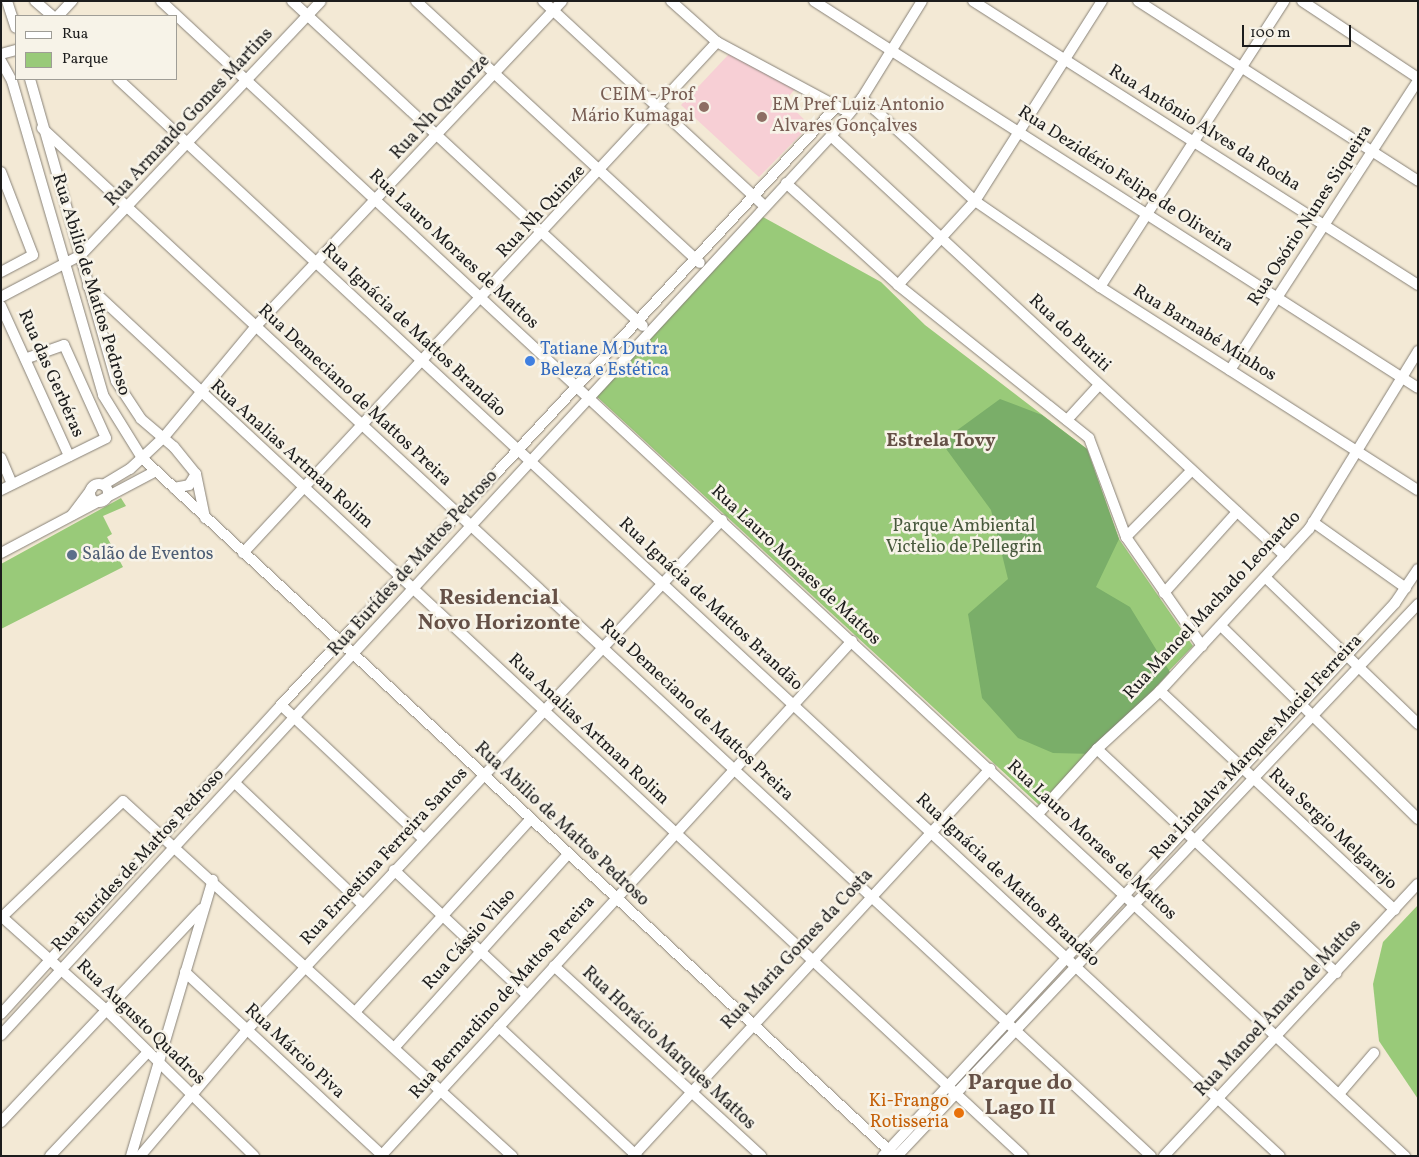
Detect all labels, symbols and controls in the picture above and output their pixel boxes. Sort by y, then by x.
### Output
legend [15,15,178,80]
scale bar [1244,15,1353,47]
text: 100 m [1250,23,1290,44]
text: Rua [62,24,88,45]
street label: Rua Armando Gomes Martins [102,24,278,212]
text: Parque [62,49,108,70]
street label: Rua Nh Quatorze [387,51,495,165]
street label: Rua Antônio Alves da Rocha [1104,61,1304,197]
place label: CEIM - Prof Mário Kumagai [571,86,694,128]
place label: EM Pref Luiz Antonio Alvares Gonçalves [772,96,943,138]
marker: CEIM - Prof Mário Kumagai [698,101,710,113]
street label: Rua Dezidério Felipe de Oliveira [1013,102,1237,258]
marker: EM Pref Luiz Antonio Alvares Gonçalves [756,111,768,123]
street label: Rua Osório Nunes Siqueira [1244,121,1378,311]
street label: Rua Nh Quinze [493,161,591,263]
street label: Rua Lauro Moraes de Mattos [364,166,542,334]
street label: Rua Abilio de Mattos Pedroso [46,171,134,399]
street label: Rua Ignácia de Mattos Brandão [316,240,510,422]
street label: Rua Barnabé Minhos [1128,281,1280,387]
street label: Rua do Buriti [1023,290,1115,378]
street label: Rua Demeciano de Mattos Preira [253,301,455,491]
street label: Rua das Gerbéras [12,307,88,441]
place label: Tatiane M Dutra Beleza e Estética [540,340,669,382]
marker: Tatiane M Dutra Beleza e Estética [524,355,536,367]
street label: Rua Analias Artman Rolim [205,376,377,534]
district label: Estrela Tovy [886,431,996,453]
street label: Rua Eurídes de Mattos Pedroso [325,466,503,662]
street label: Rua Lauro Moraes de Mattos [706,482,884,650]
street label: Rua Manoel Machado Leonardo [1120,507,1306,705]
street label: Rua Ignácia de Mattos Brandão [613,514,807,696]
park label: Parque Ambiental Victelio de Pellegrin [886,517,1042,560]
place label: Salão de Eventos [82,544,214,566]
marker: Salão de Eventos [66,549,78,561]
district label: Residencial Novo Horizonte [418,585,580,636]
street label: Rua Demeciano de Mattos Preira [595,616,797,806]
street label: Rua Lindalva Marques Maciel Ferreira [1146,631,1368,865]
street label: Rua Analias Artman Rolim [503,650,673,810]
street label: Rua Abilio de Mattos Pedroso [469,738,653,912]
street label: Rua Lauro Moraes de Mattos [1002,757,1180,925]
street label: Rua Ernestina Ferreira Santos [297,764,473,950]
street label: Rua Eurídes de Mattos Pedroso [48,765,230,957]
street label: Rua Sergio Melgarejo [1263,765,1401,895]
street label: Rua Ignácia de Mattos Brandão [910,790,1104,972]
street label: Rua Maria Gomes da Costa [718,865,878,1035]
street label: Rua Cássio Vilso [419,885,521,995]
street label: Rua Bernardino de Mattos Pereira [406,892,600,1104]
street label: Rua Manoel Amaro de Mattos [1191,916,1367,1102]
street label: Rua Augusto Quadros [71,956,209,1090]
street label: Rua Horácio Marques Mattos [577,963,759,1135]
street label: Rua Márcio Piva [239,1000,349,1104]
district label: Parque do Lago II [968,1070,1072,1122]
place label: Ki-Frango Rotisseria [869,1092,949,1134]
marker: Ki-Frango Rotisseria [953,1107,965,1119]

